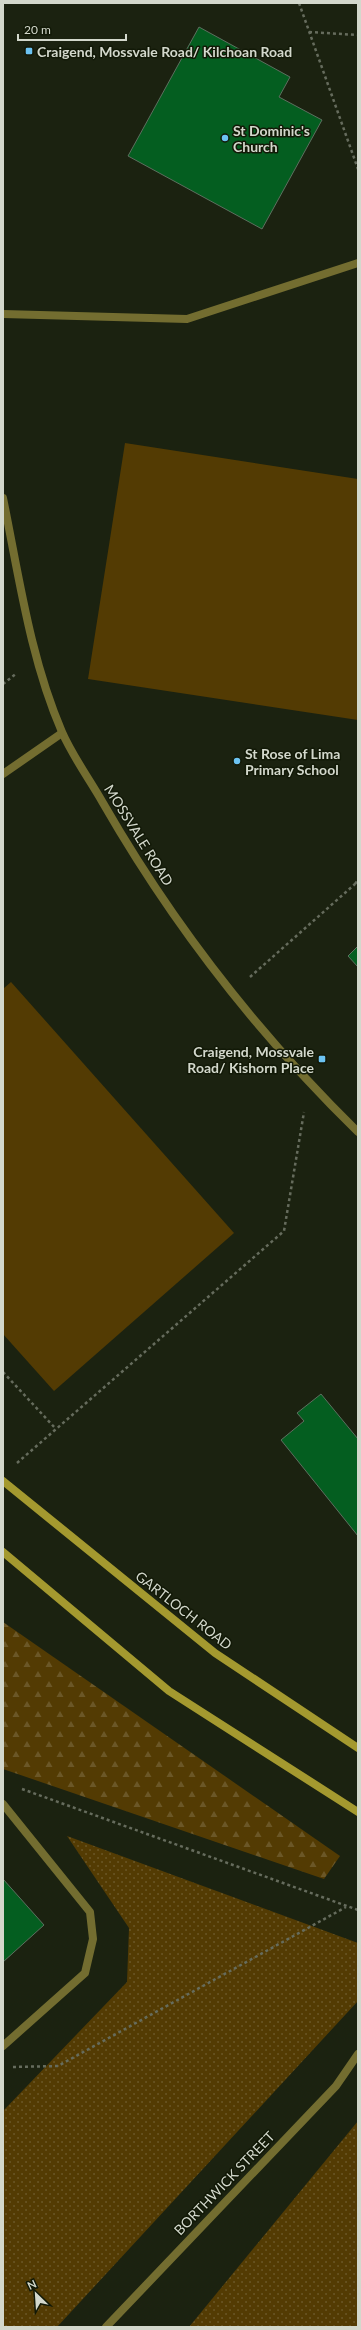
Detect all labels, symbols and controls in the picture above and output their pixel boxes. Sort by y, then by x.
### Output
scale bar [18,16,126,42]
text: 20 m [24,22,51,37]
place label: Craigend, Mossvale Road/ Kilchoan Road [37,43,292,60]
marker: Craigend, Mossvale Road/ Kilchoan Road [24,46,34,56]
place label: St Dominic's Church [233,122,310,155]
marker: St Dominic's Church [220,133,230,143]
place label: St Rose of Lima Primary School [245,745,340,778]
marker: St Rose of Lima Primary School [232,756,242,766]
street label: MOSSVALE ROAD [101,781,177,889]
place label: Craigend, Mossvale Road/ Kishorn Place [187,1043,315,1076]
marker: Craigend, Mossvale Road/ Kishorn Place [317,1054,327,1064]
street label: GARTLOCH ROAD [132,1567,236,1653]
street label: BORTHWICK STREET [170,2127,278,2238]
north arrow [16,2274,56,2314]
text: N [25,2277,38,2292]

